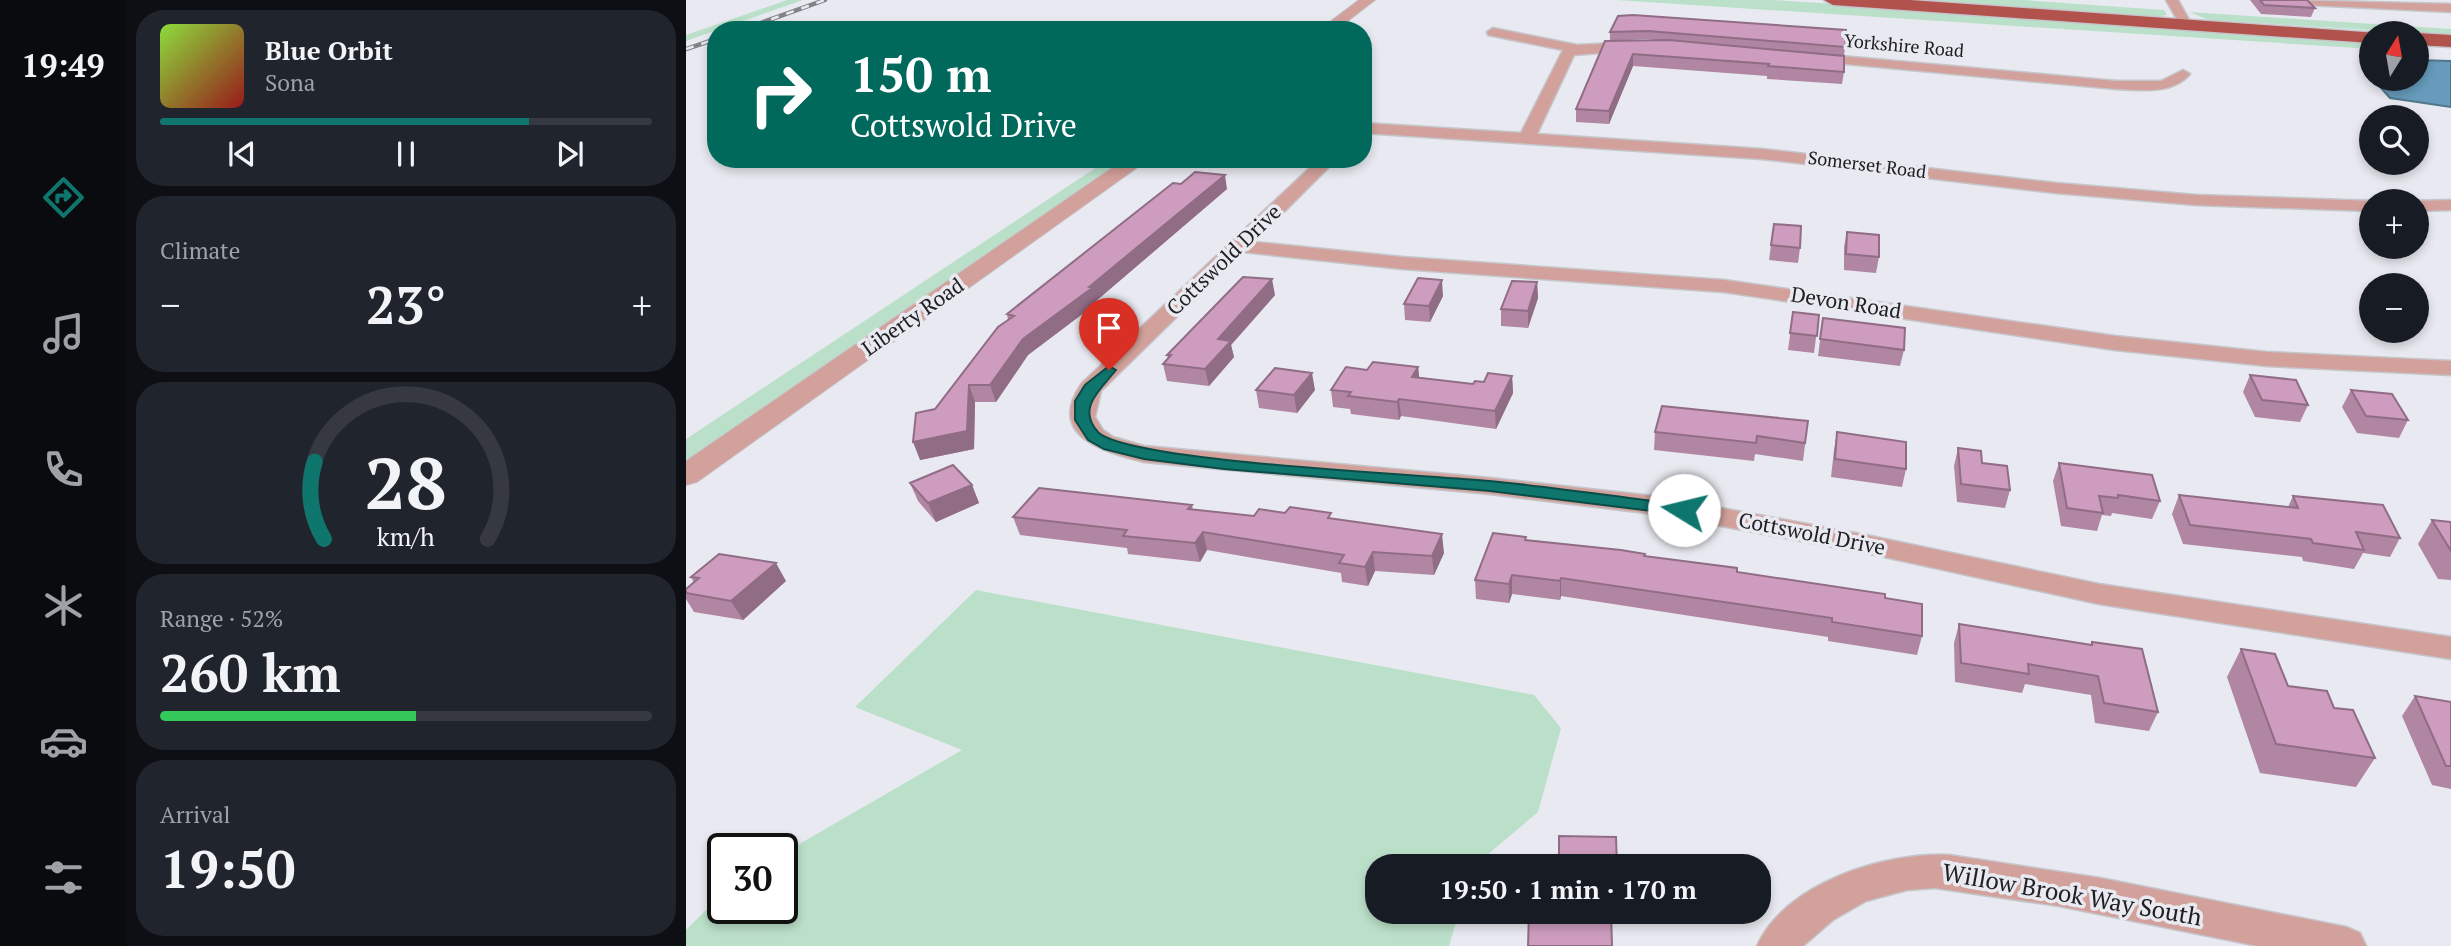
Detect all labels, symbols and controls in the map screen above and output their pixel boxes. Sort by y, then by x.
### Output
north arrow [2359,21,2429,91]
map controls [2359,21,2429,343]
street label: Yorkshire Road [1843,28,1965,62]
text: Blue Orbit [265,33,393,67]
text: 150 m [850,41,992,106]
text: 19:49 [21,44,105,86]
icon: right [735,49,826,140]
text: Sona [265,67,315,98]
text: Cottswold Drive [850,104,1077,146]
button: search [2359,105,2429,175]
icon: previous [223,135,261,173]
icon: pause [387,135,425,173]
icon: next [551,135,589,173]
street label: Somerset Road [1807,145,1928,183]
icon: directions [39,173,88,222]
button: + [2359,189,2429,259]
street label: Cottswold Drive [1160,198,1287,321]
text: Climate [160,235,240,266]
text: 23° [366,270,446,339]
street label: Liberty Road [856,271,969,362]
button: − [2359,273,2429,343]
street label: Devon Road [1789,279,1904,325]
text: − [160,280,180,330]
text: + [632,280,652,330]
pin [1079,298,1139,370]
icon: music [39,309,88,358]
icon: arrive [1090,309,1128,347]
text: 28 [365,433,447,530]
icon: phone [39,445,88,494]
position arrow [1647,473,1721,547]
street label: Cottswold Drive [1736,505,1888,561]
text: km/h [377,520,435,553]
icon: climate [39,581,88,630]
text: Range · 52% [160,603,283,634]
text: 260 km [160,638,341,707]
icon: car [39,717,88,766]
text: Arrival [160,799,231,830]
speed limit sign: 30 [707,833,798,924]
text: 19:50 [160,834,295,903]
icon: filters [39,853,88,902]
street label: Willow Brook Way South [1940,855,2204,933]
text: 19:50 · 1 min · 170 m [1439,872,1697,906]

